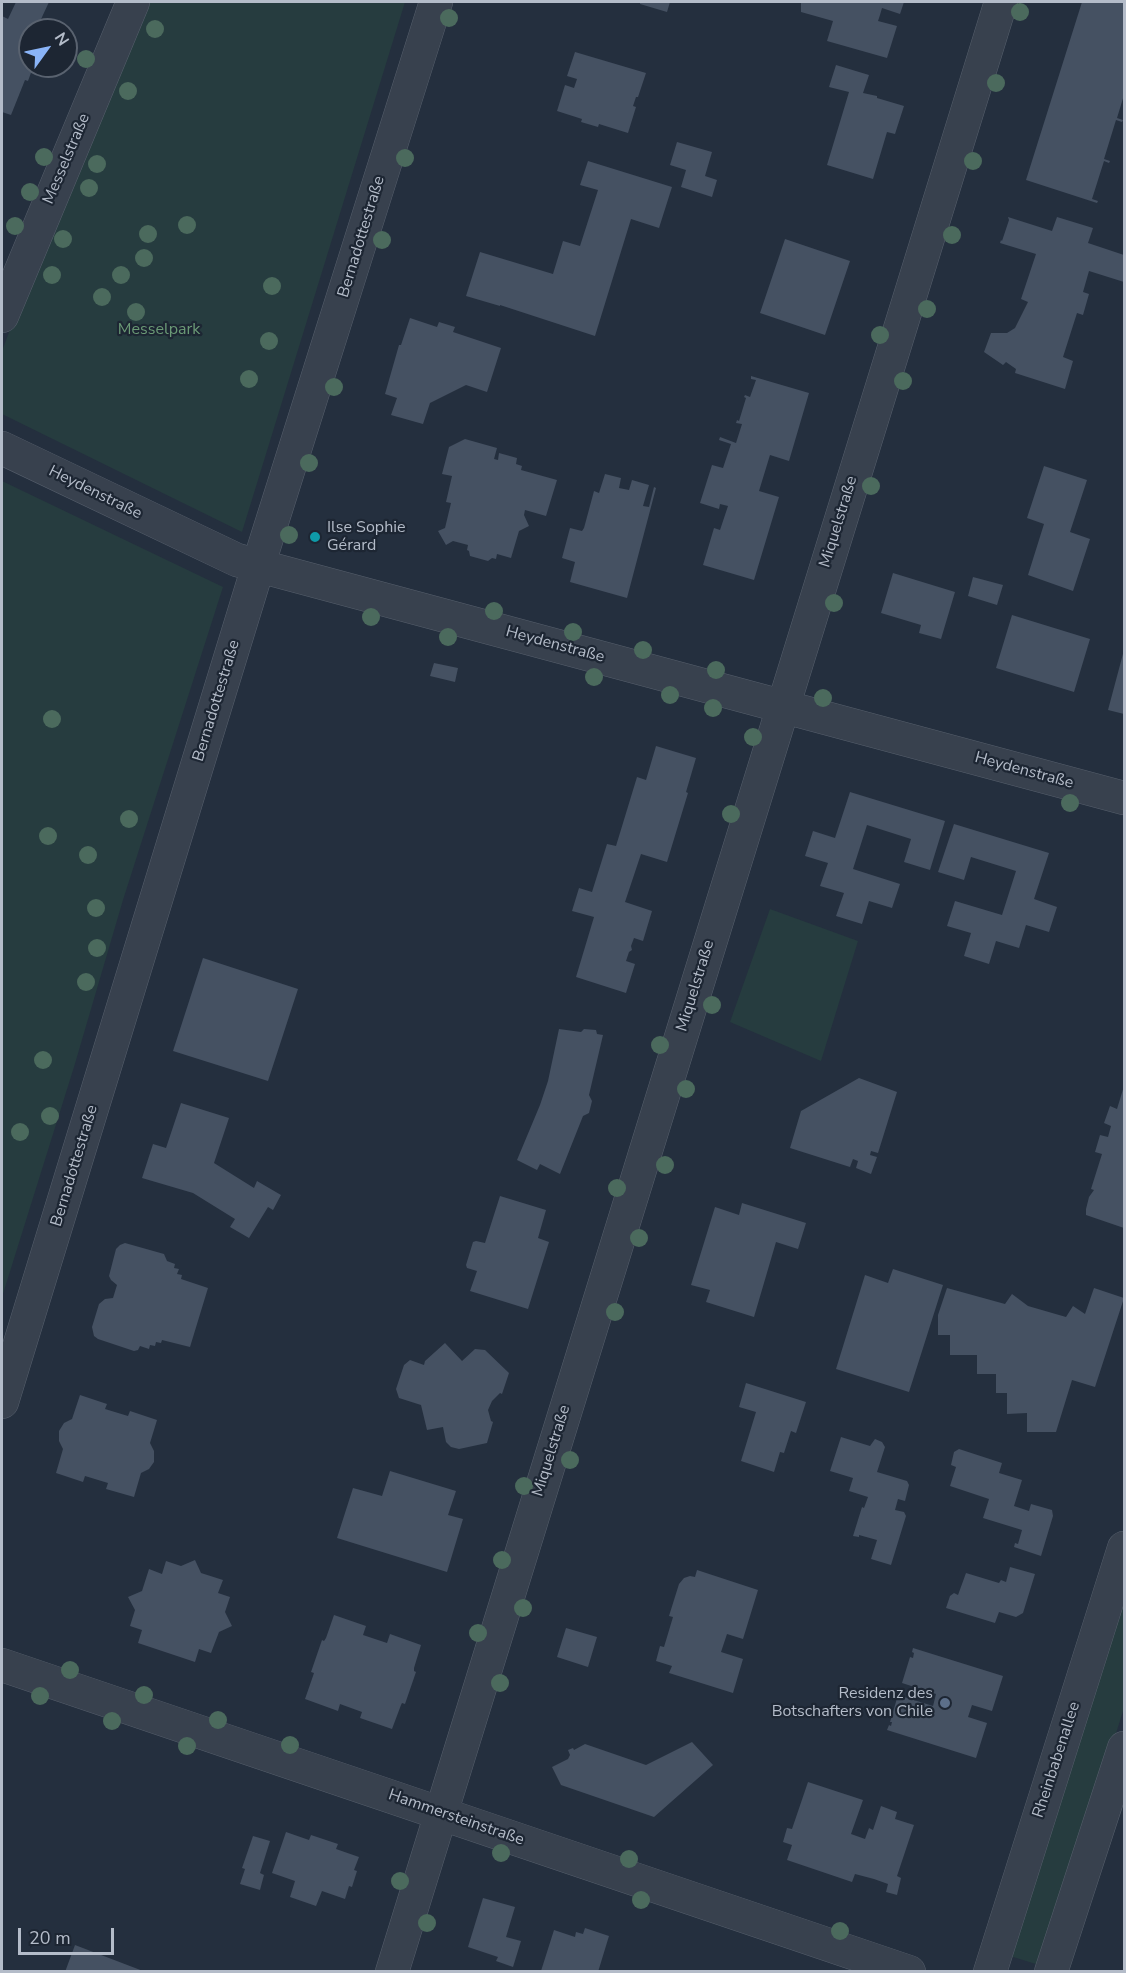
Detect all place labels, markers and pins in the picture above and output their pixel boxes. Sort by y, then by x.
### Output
place label: Ilse Sophie Gérard [327,518,405,556]
marker: Ilse Sophie Gérard [308,530,322,544]
place label: Residenz des Botschafters von Chile [772,1684,933,1722]
marker: Residenz des Botschafters von Chile [938,1696,952,1710]

